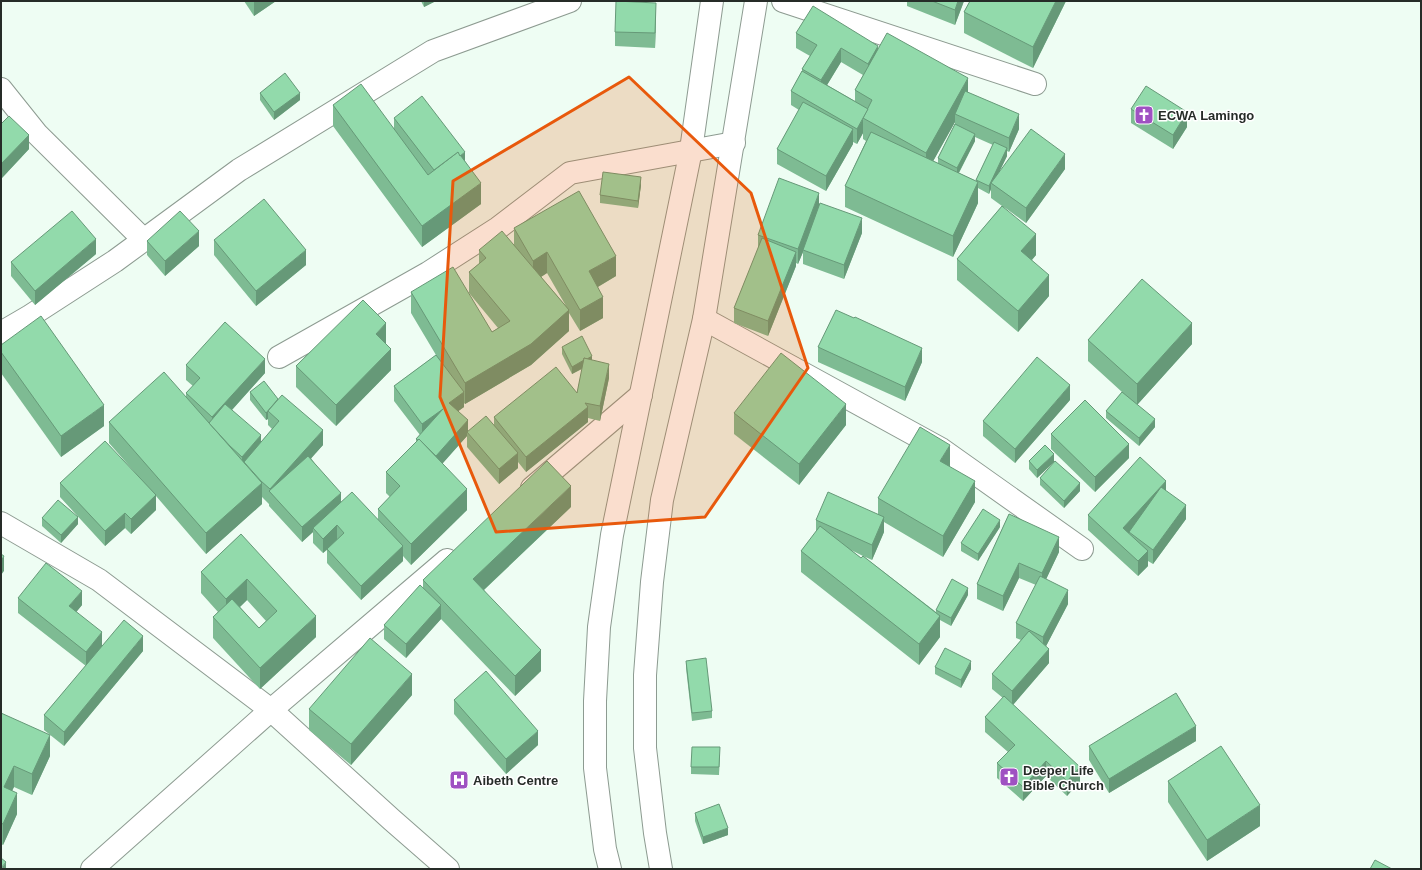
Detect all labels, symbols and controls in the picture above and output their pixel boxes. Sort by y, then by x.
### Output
church icon: ECWA Lamingo [1133,104,1155,126]
place label: ECWA Lamingo [1158,108,1254,123]
place label: Deeper Life Bible Church [1023,763,1104,793]
church icon: Deeper Life Bible Church [998,766,1020,788]
hospital icon: Aibeth Centre [448,769,470,791]
place label: Aibeth Centre [473,773,558,788]

